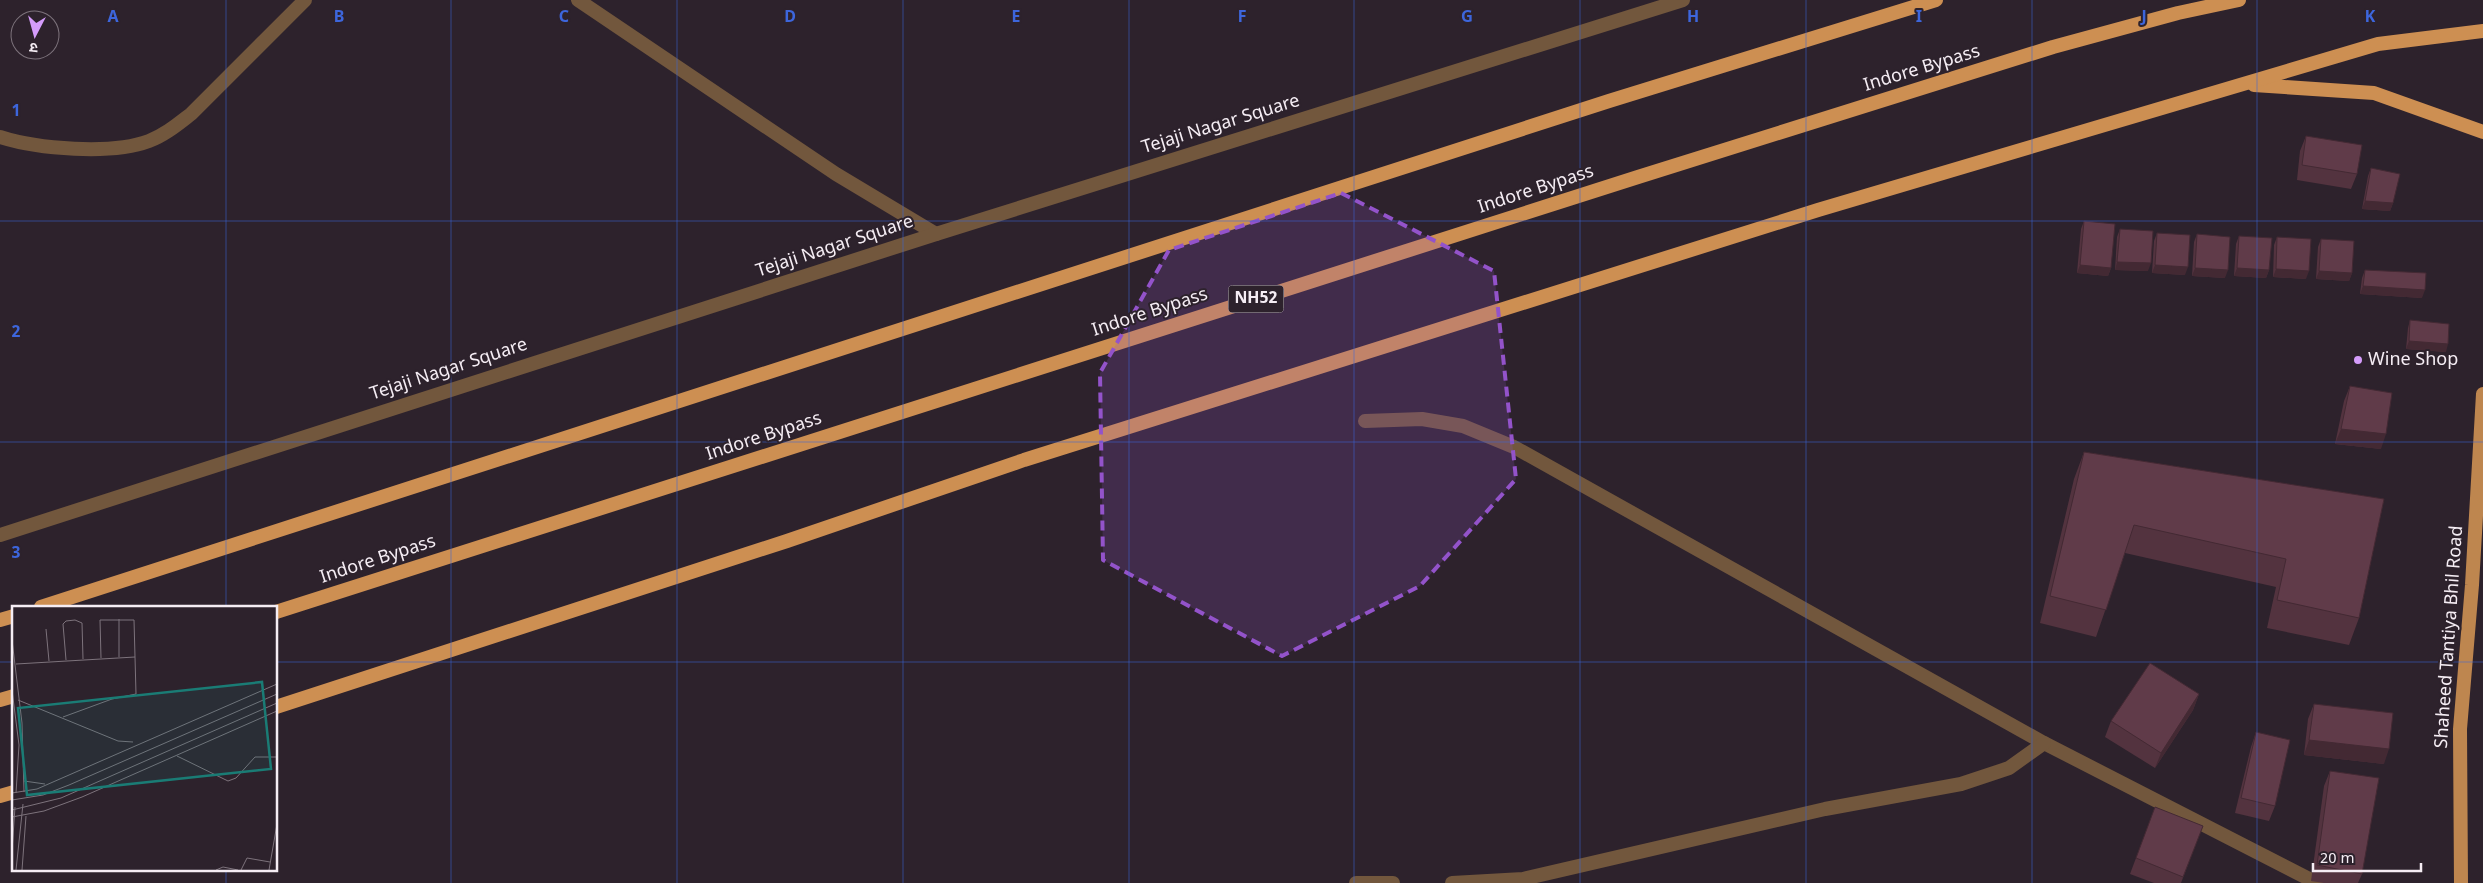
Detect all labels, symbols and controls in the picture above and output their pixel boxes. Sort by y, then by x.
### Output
text: A [107,8,119,29]
text: B [334,8,344,29]
text: C [559,8,569,29]
text: D [784,8,796,29]
text: E [1012,8,1020,29]
text: F [1238,8,1246,29]
text: G [1461,8,1473,29]
text: H [1687,8,1699,29]
text: I [1916,8,1922,29]
text: J [2139,8,2147,29]
text: K [2365,8,2376,29]
north arrow [10,10,60,60]
text: उ [28,36,39,56]
street label: Indore Bypass [1861,40,1983,98]
street label: Tejaji Nagar Square [1139,90,1303,160]
text: 1 [11,102,21,123]
street label: Indore Bypass [1475,160,1597,220]
street label: Tejaji Nagar Square [753,211,917,283]
street label: Indore Bypass [1089,283,1211,343]
road number: NH52 [1228,286,1284,312]
text: 2 [11,323,21,344]
street label: Tejaji Nagar Square [367,334,531,406]
place label: Wine Shop [2368,349,2458,372]
marker: Wine Shop [2352,354,2364,366]
street label: Indore Bypass [703,407,825,467]
street label: Shaheed Tantiya Bhil Road [2431,525,2469,749]
street label: Indore Bypass [317,530,439,590]
text: 3 [11,544,21,565]
inset map [12,606,278,870]
scale bar [2313,840,2420,872]
text: 20 m [2320,850,2354,869]

